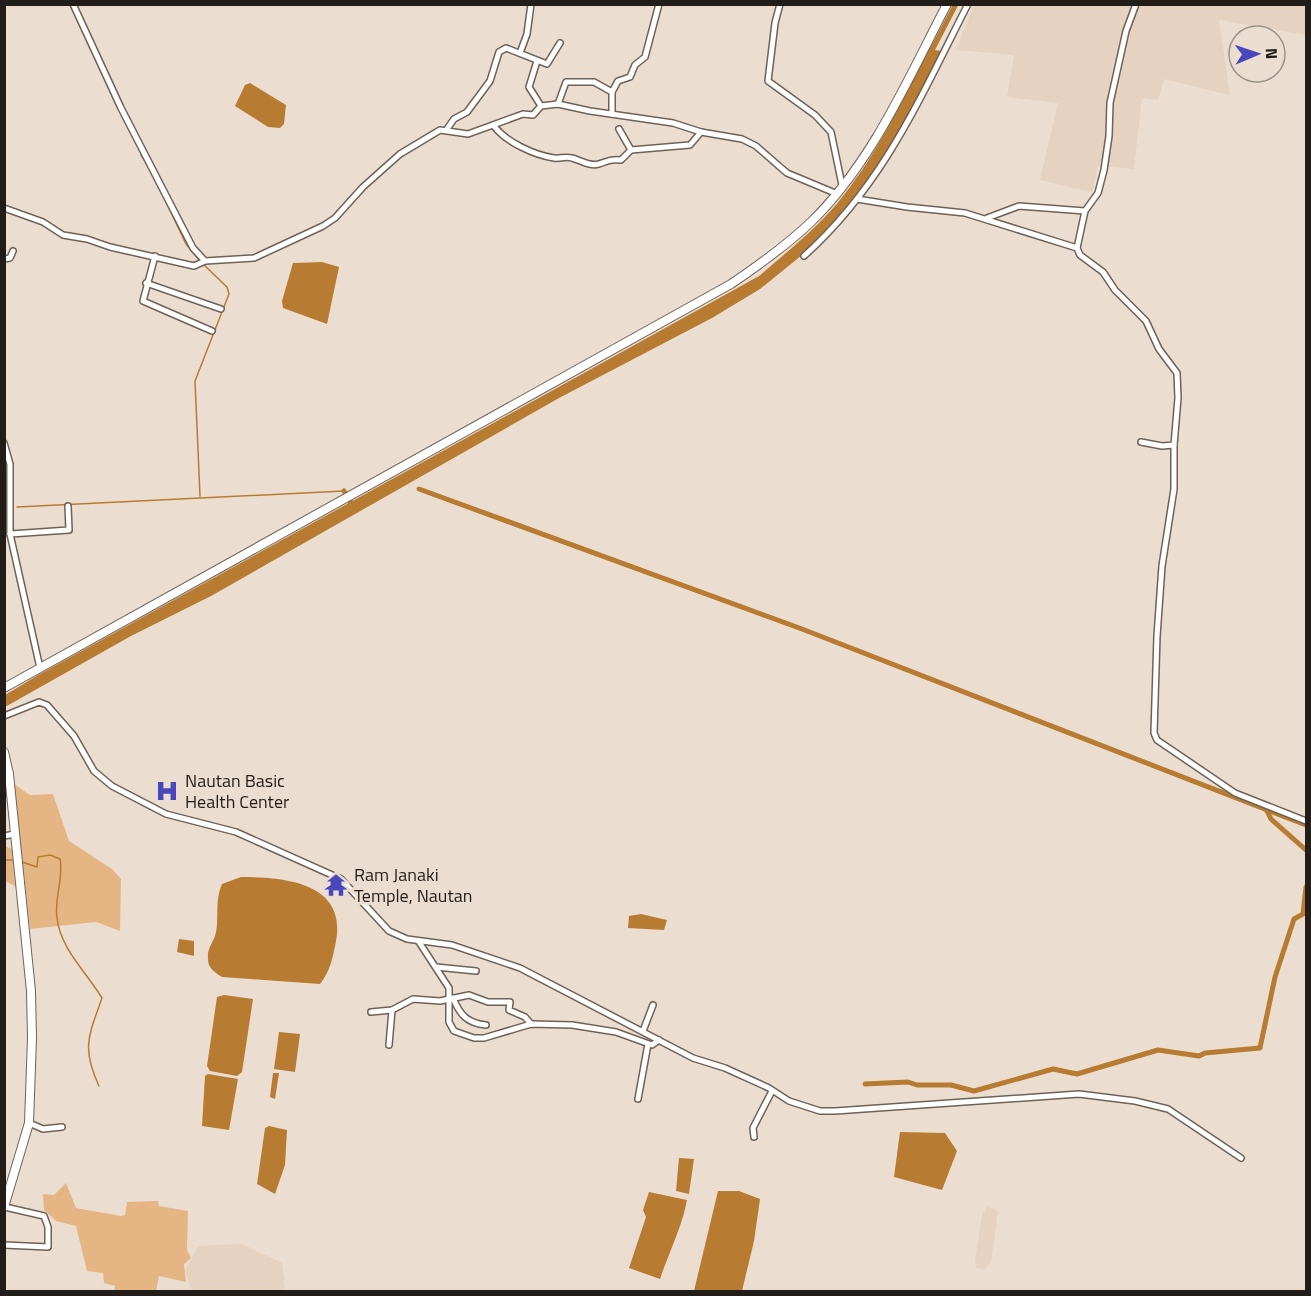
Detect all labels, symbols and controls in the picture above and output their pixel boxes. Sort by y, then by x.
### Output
north arrow [1227,24,1287,84]
text: N [1260,48,1284,59]
place label: Nautan Basic Health Center [185,767,289,815]
hospital icon: Nautan Basic Health Center [154,778,180,804]
place label: Ram Janaki Temple, Nautan [354,861,472,909]
temple icon: Ram Janaki Temple, Nautan [323,872,349,898]

